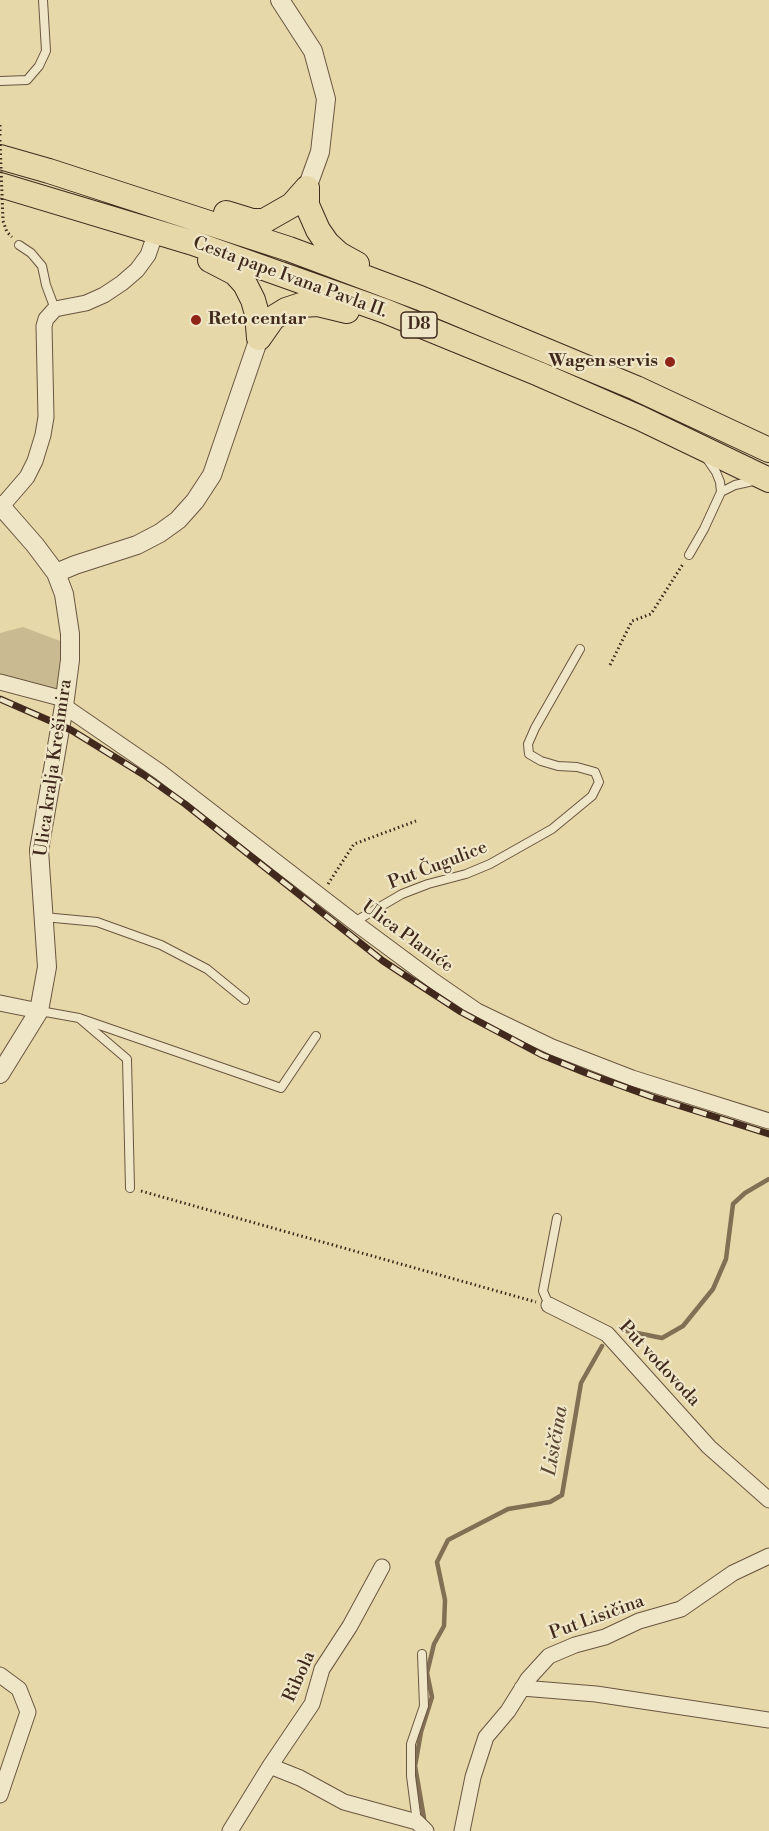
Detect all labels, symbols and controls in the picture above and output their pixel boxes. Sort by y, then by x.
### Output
street label: Cesta pape Ivana Pavla II. [190,233,390,323]
place label: Reto centar [208,309,306,331]
road number: D8 [401,312,437,338]
marker: Reto centar [189,313,203,327]
place label: Wagen servis [548,351,658,373]
marker: Wagen servis [663,355,677,369]
street label: Ulica kralja Krešimira [31,678,77,858]
street label: Put Čugulice [385,837,491,895]
street label: Ulica Planiće [357,897,457,977]
street label: Put vodovoda [614,1317,704,1411]
water label: Lisičina [538,1405,574,1477]
street label: Put Lisičina [547,1591,647,1645]
street label: Ribola [279,1648,321,1706]

